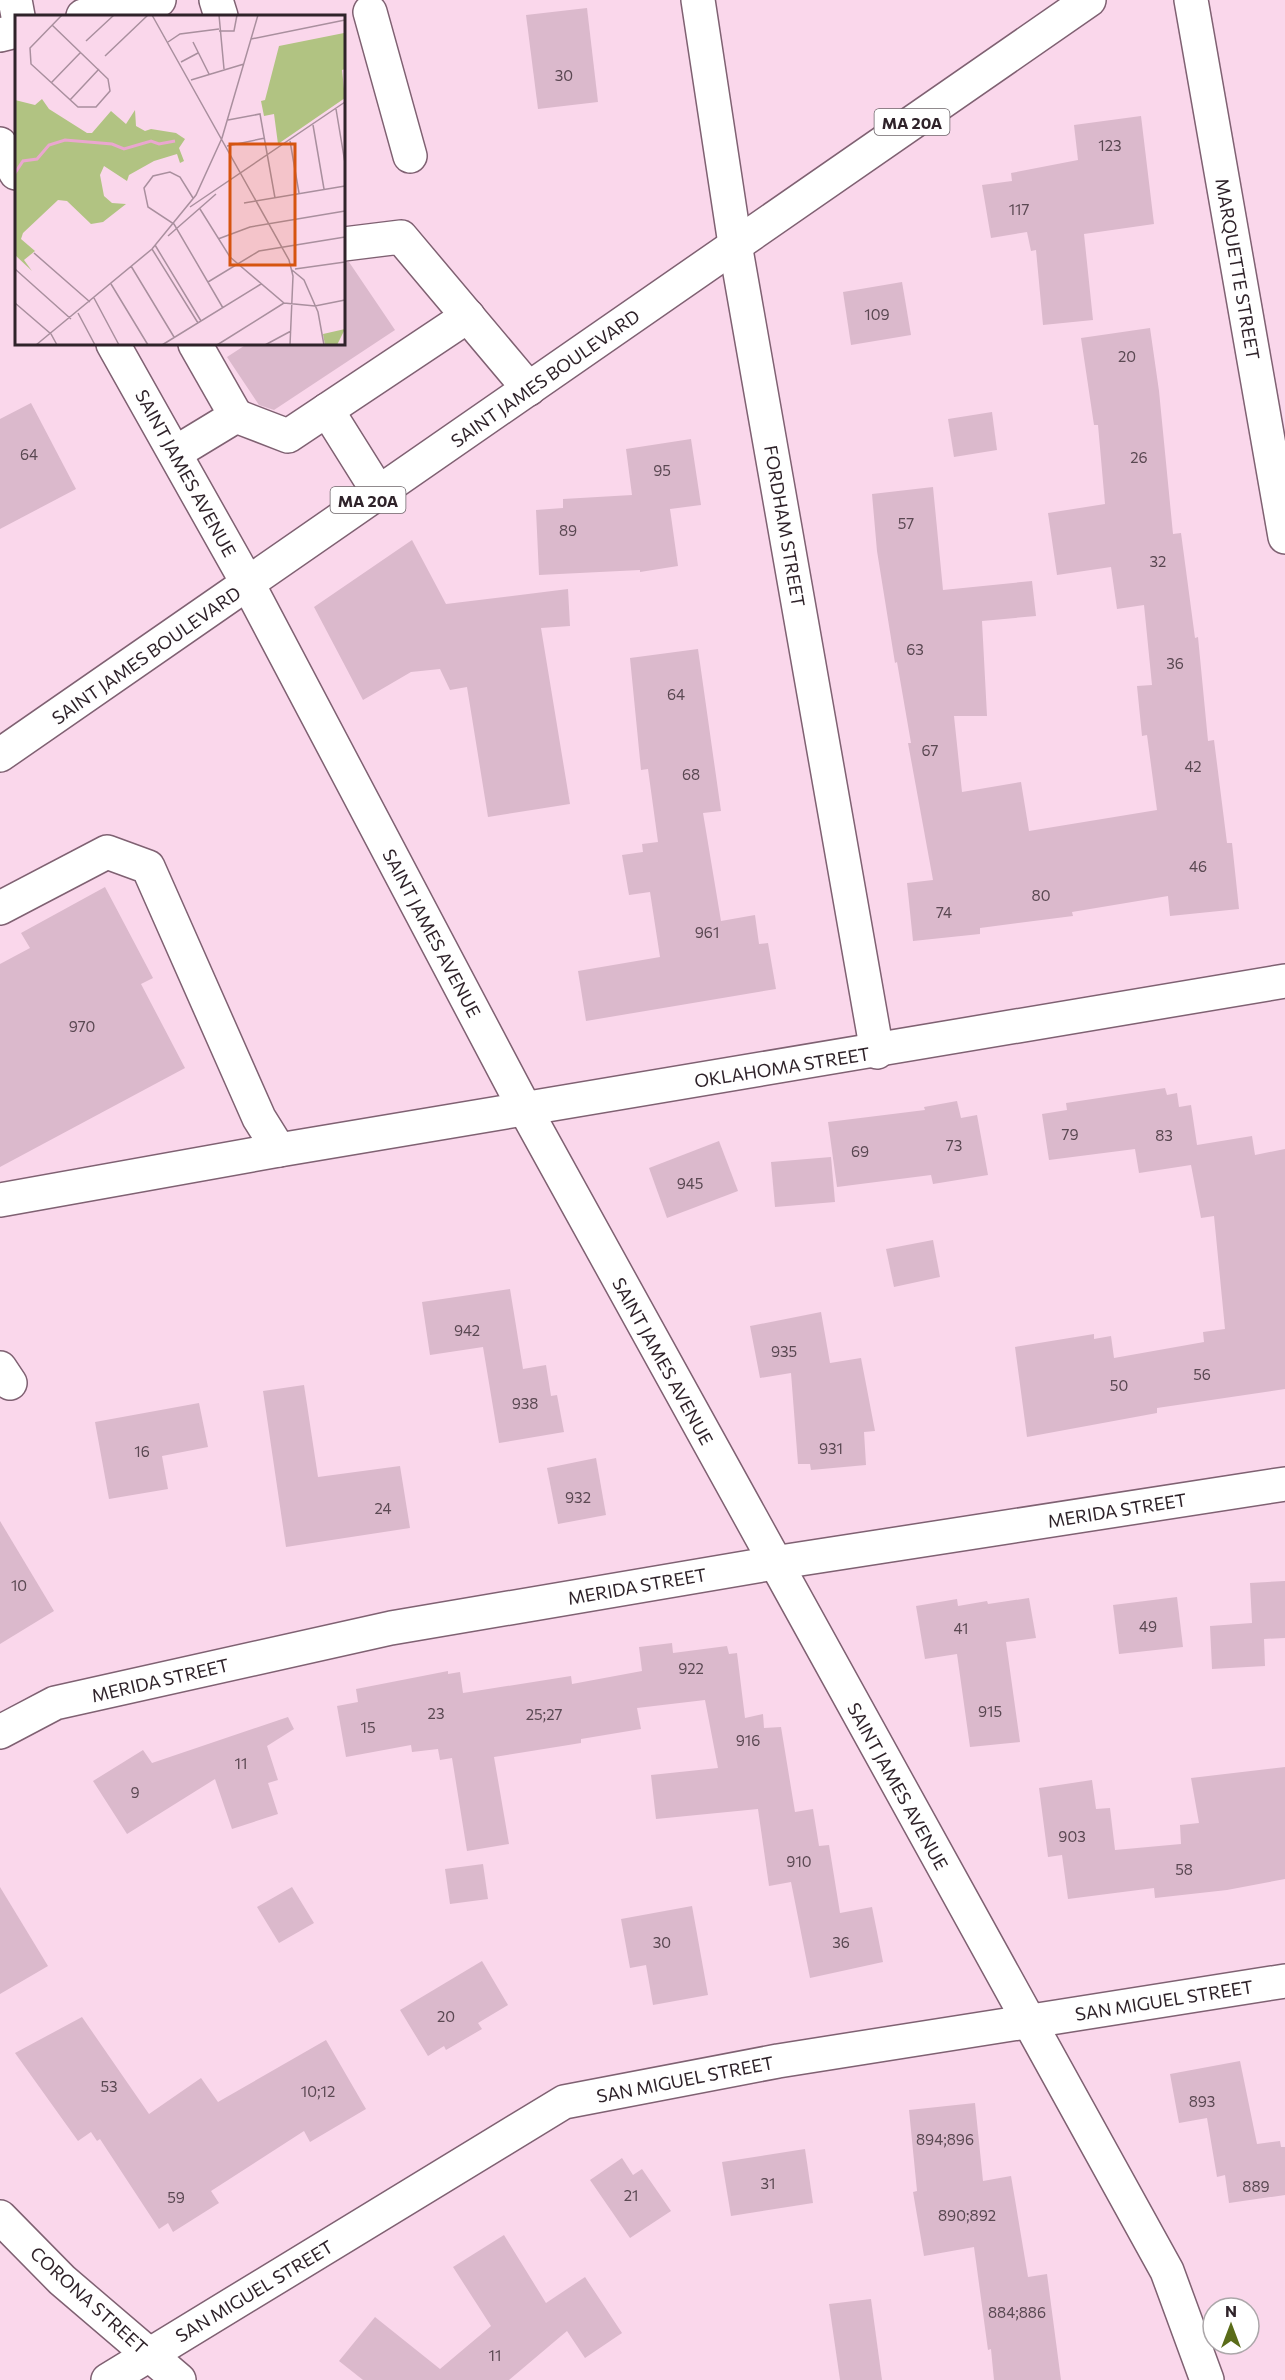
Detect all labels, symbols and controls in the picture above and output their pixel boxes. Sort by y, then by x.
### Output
inset map [15,15,345,345]
house number: 30 [555,66,573,84]
road number: MA 20A [874,109,950,135]
house number: 123 [1098,136,1122,154]
street label: MARQUETTE STREET [1211,176,1265,362]
house number: 117 [1009,200,1029,218]
street label: SAINT JAMES BOULEVARD [446,304,644,452]
house number: 109 [864,305,890,323]
house number: 20 [1118,347,1136,365]
street label: SAINT JAMES AVENUE [131,386,241,560]
street label: FORDHAM STREET [760,443,810,609]
house number: 64 [20,445,38,463]
house number: 26 [1130,448,1148,466]
house number: 95 [653,461,671,479]
road number: MA 20A [330,487,406,513]
house number: 57 [898,514,914,532]
house number: 89 [559,521,577,539]
house number: 32 [1150,552,1166,570]
street label: SAINT JAMES BOULEVARD [47,581,245,729]
house number: 63 [906,640,924,658]
house number: 36 [1166,654,1184,672]
house number: 64 [667,685,685,703]
house number: 67 [922,741,939,759]
house number: 42 [1184,757,1202,775]
house number: 68 [682,765,700,783]
street label: SAINT JAMES AVENUE [378,845,486,1021]
house number: 46 [1189,857,1207,875]
house number: 80 [1032,886,1050,904]
house number: 74 [936,903,952,921]
house number: 961 [695,923,719,941]
house number: 970 [69,1017,95,1035]
street label: OKLAHOMA STREET [693,1042,871,1092]
house number: 79 [1062,1125,1078,1143]
house number: 83 [1155,1126,1173,1144]
house number: 73 [946,1136,962,1154]
house number: 69 [851,1142,869,1160]
house number: 945 [677,1174,703,1192]
street label: SAINT JAMES AVENUE [608,1274,718,1448]
house number: 942 [454,1321,480,1339]
house number: 935 [771,1342,797,1360]
house number: 56 [1193,1365,1211,1383]
house number: 50 [1110,1376,1128,1394]
house number: 938 [512,1394,538,1412]
house number: 931 [819,1439,843,1457]
house number: 16 [134,1442,150,1460]
house number: 932 [565,1488,591,1506]
street label: MERIDA STREET [1046,1488,1188,1532]
house number: 24 [374,1499,392,1517]
street label: MERIDA STREET [566,1563,708,1609]
house number: 10 [11,1576,27,1594]
house number: 49 [1139,1617,1157,1635]
house number: 41 [954,1619,968,1637]
street label: MERIDA STREET [89,1653,231,1707]
house number: 922 [678,1659,704,1677]
street label: SAINT JAMES AVENUE [843,1699,953,1873]
house number: 915 [978,1702,1002,1720]
house number: 23 [428,1704,444,1722]
house number: 25;27 [526,1705,562,1723]
house number: 15 [360,1718,376,1736]
house number: 916 [736,1731,760,1749]
house number: 11 [235,1754,247,1772]
house number: 9 [130,1783,140,1801]
house number: 903 [1058,1827,1086,1845]
house number: 910 [786,1852,812,1870]
house number: 58 [1175,1860,1193,1878]
house number: 30 [653,1933,671,1951]
house number: 36 [832,1933,850,1951]
street label: SAN MIGUEL STREET [1073,1975,1255,2025]
house number: 20 [437,2007,455,2025]
street label: SAN MIGUEL STREET [595,2051,775,2107]
house number: 53 [100,2077,118,2095]
house number: 10;12 [301,2082,335,2100]
house number: 893 [1189,2092,1215,2110]
house number: 894;896 [916,2130,974,2148]
house number: 31 [761,2174,775,2192]
house number: 889 [1242,2177,1270,2195]
house number: 21 [624,2186,638,2204]
house number: 59 [167,2188,185,2206]
house number: 890;892 [938,2206,996,2224]
street label: SAN MIGUEL STREET [171,2235,337,2347]
street label: CORONA STREET [26,2242,152,2358]
north arrow [1201,2296,1261,2356]
text: N [1225,2301,1237,2320]
house number: 884;886 [988,2303,1046,2321]
house number: 11 [489,2346,501,2364]

